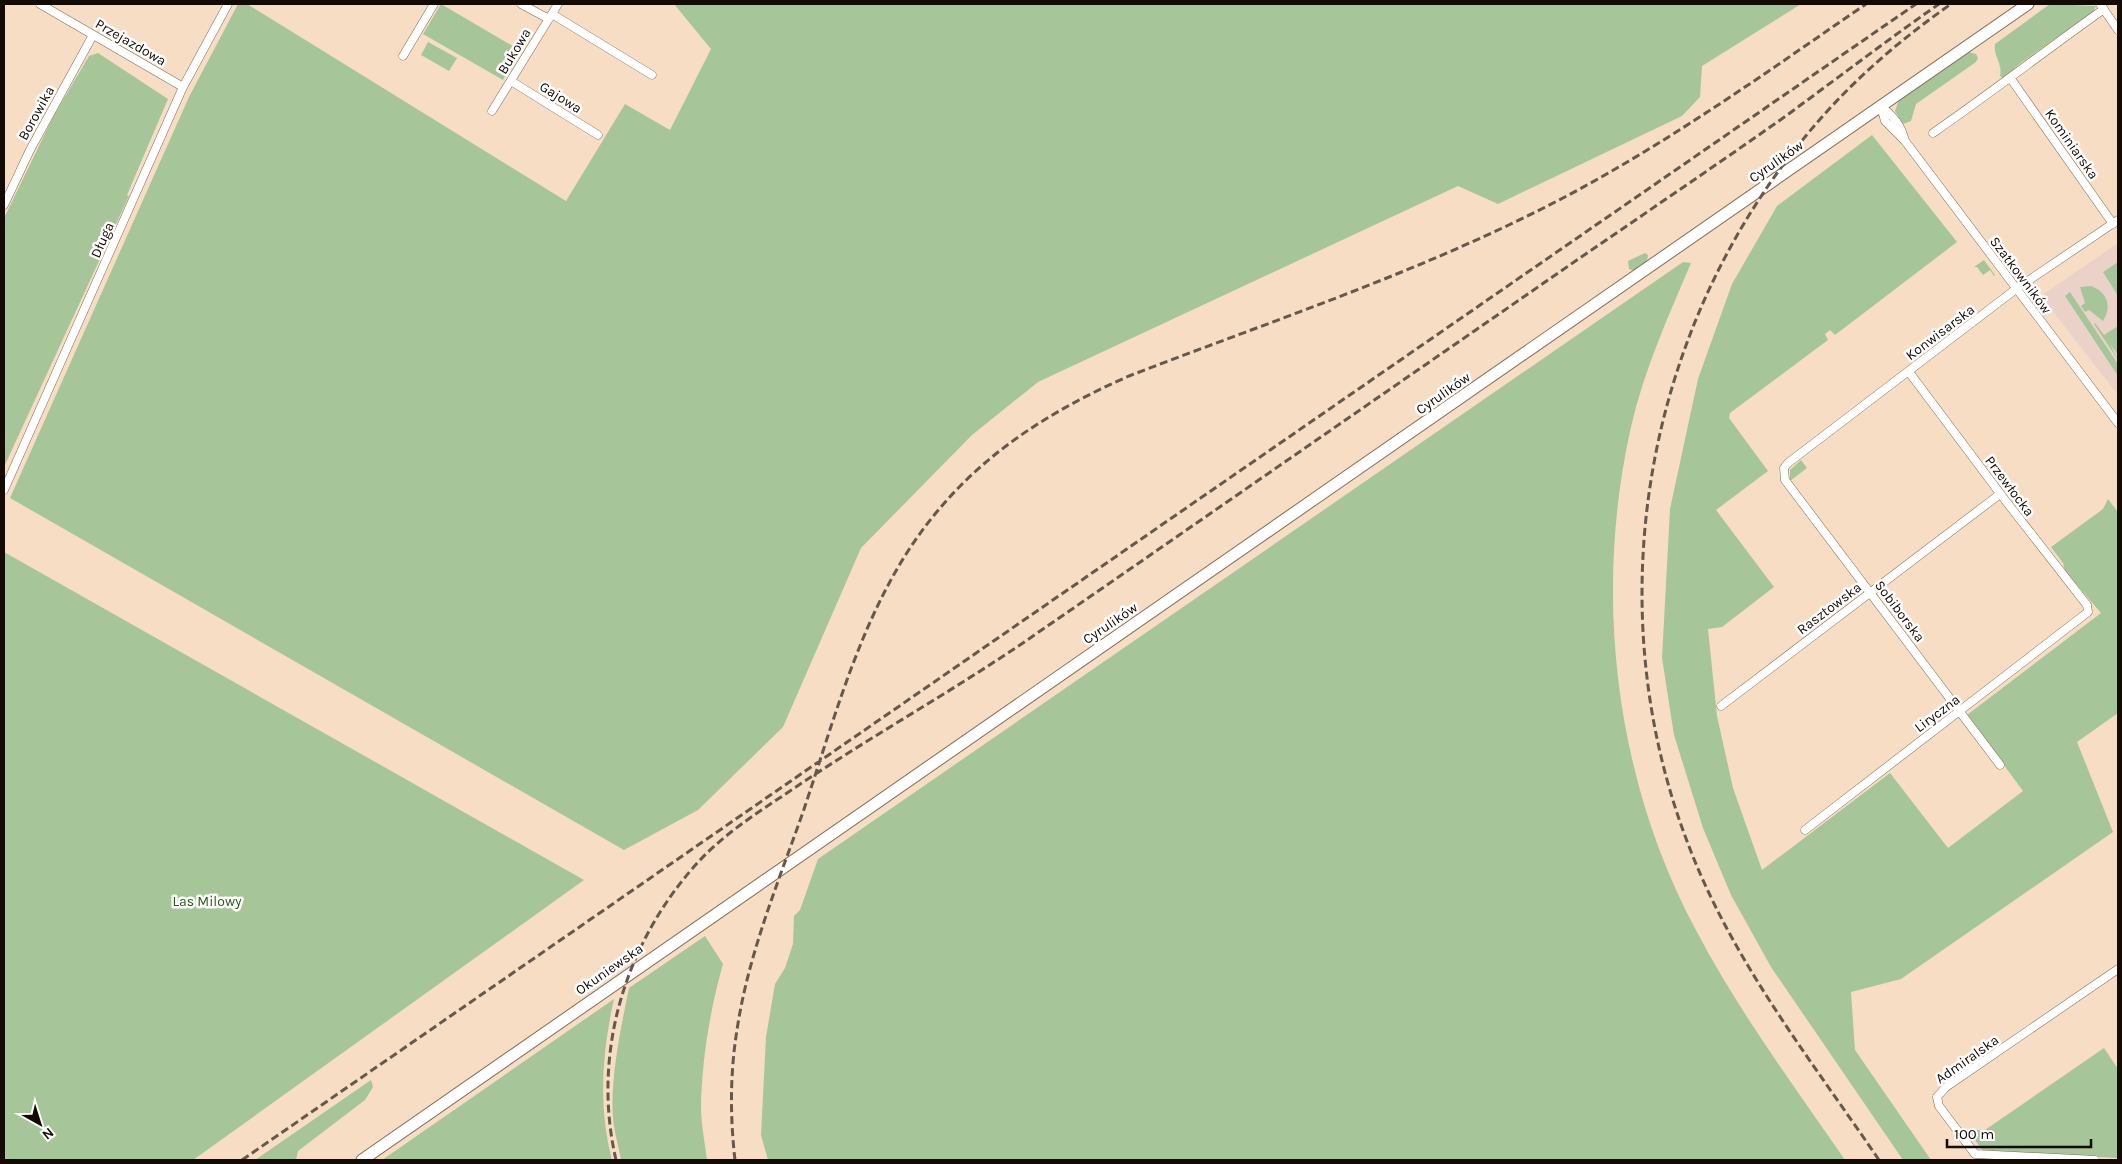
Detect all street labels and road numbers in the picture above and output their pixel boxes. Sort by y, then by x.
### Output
street label: Przejazdowa [92,15,169,70]
street label: Bukowa [494,25,535,77]
street label: Gajowa [536,78,585,117]
street label: Borowika [15,83,58,143]
street label: Kominiarska [2041,106,2102,183]
street label: Cyrulików [1746,137,1807,186]
street label: Długa [87,220,118,261]
street label: Szatkowników [1986,233,2055,317]
street label: Konwisarska [1902,301,1978,364]
street label: Cyrulików [1413,369,1474,418]
street label: Przewłocka [1981,453,2038,520]
street label: Sobiborska [1871,577,1928,645]
street label: Rasztowska [1794,579,1865,638]
street label: Cyrulików [1080,599,1141,648]
street label: Liryczna [1911,691,1963,736]
street label: Okuniewska [572,940,646,999]
street label: Admiralska [1932,1031,2002,1087]

